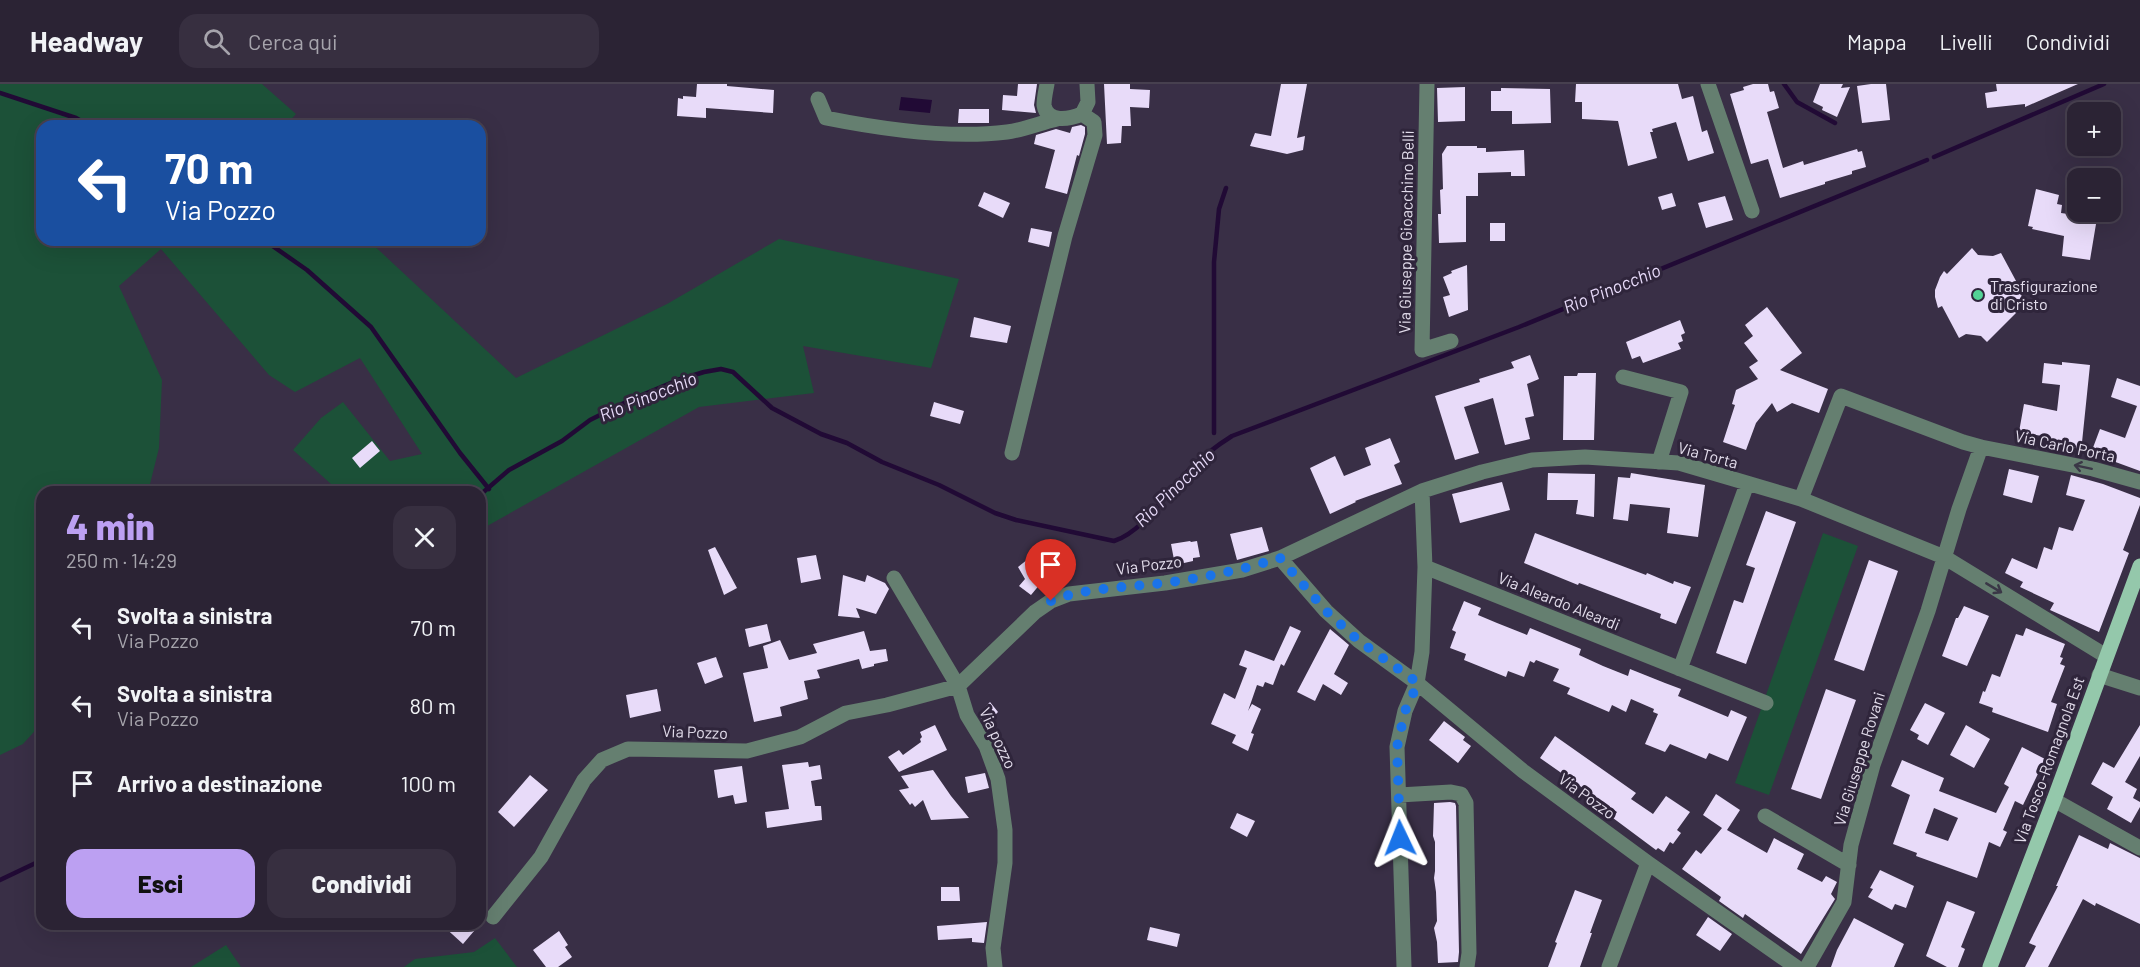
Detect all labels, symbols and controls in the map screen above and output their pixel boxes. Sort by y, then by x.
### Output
search box [179,14,599,68]
text: Headway [30,24,143,58]
icon: search [200,25,233,58]
text: Cerca qui [248,28,338,54]
text: Mappa [1847,29,1907,54]
text: Livelli [1940,29,1993,54]
text: Condividi [2026,29,2110,54]
map controls [2067,102,2121,222]
button: + [2067,102,2121,156]
street label: Via Giuseppe Gioacchino Belli [1394,130,1417,334]
text: 70 m [165,142,253,192]
icon: left [66,144,144,222]
button: − [2067,168,2121,222]
text: Via Pozzo [165,193,276,225]
water label: Rio Pinocchio [1560,259,1664,318]
place label: Trasfigurazione di Cristo [1990,276,2098,313]
marker: Trasfigurazione di Cristo [1971,288,1985,302]
water label: Rio Pinocchio [596,367,700,426]
street label: Via Carlo Porta [2013,426,2117,465]
street label: Via Torta [1676,437,1740,472]
water label: Rio Pinocchio [1130,444,1219,531]
one-way arrow [2074,461,2094,472]
text: 4 min [66,504,155,547]
button: close [393,506,456,569]
pin [1025,539,1076,601]
text: 250 m · 14:29 [66,548,177,572]
icon: arrive [1034,548,1067,581]
street label: Via Pozzo [1115,551,1183,578]
street label: Via Aleardo Aleardi [1495,567,1623,634]
one-way arrow [1985,582,2002,594]
text: Svolta a sinistra [117,602,272,628]
icon: left [66,611,99,644]
text: 70 m [411,614,456,640]
text: Via Pozzo [117,628,199,652]
street label: Via Tosco-Romagnola Est [2009,674,2088,846]
text: Svolta a sinistra [117,680,272,706]
icon: left [66,689,99,722]
street label: Via Giuseppe Rovani [1829,689,1888,828]
text: 80 m [410,692,456,718]
street label: Via pozzo [976,704,1021,771]
text: Via Pozzo [117,706,199,730]
street label: Via Pozzo [662,721,728,742]
icon: arrive [66,767,99,800]
street label: Via Pozzo [1555,769,1619,823]
text: Arrivo a destinazione [117,770,323,796]
text: 100 m [401,770,456,796]
position arrow [1368,806,1432,870]
button: Esci [66,849,255,918]
button: Condividi [267,849,456,918]

